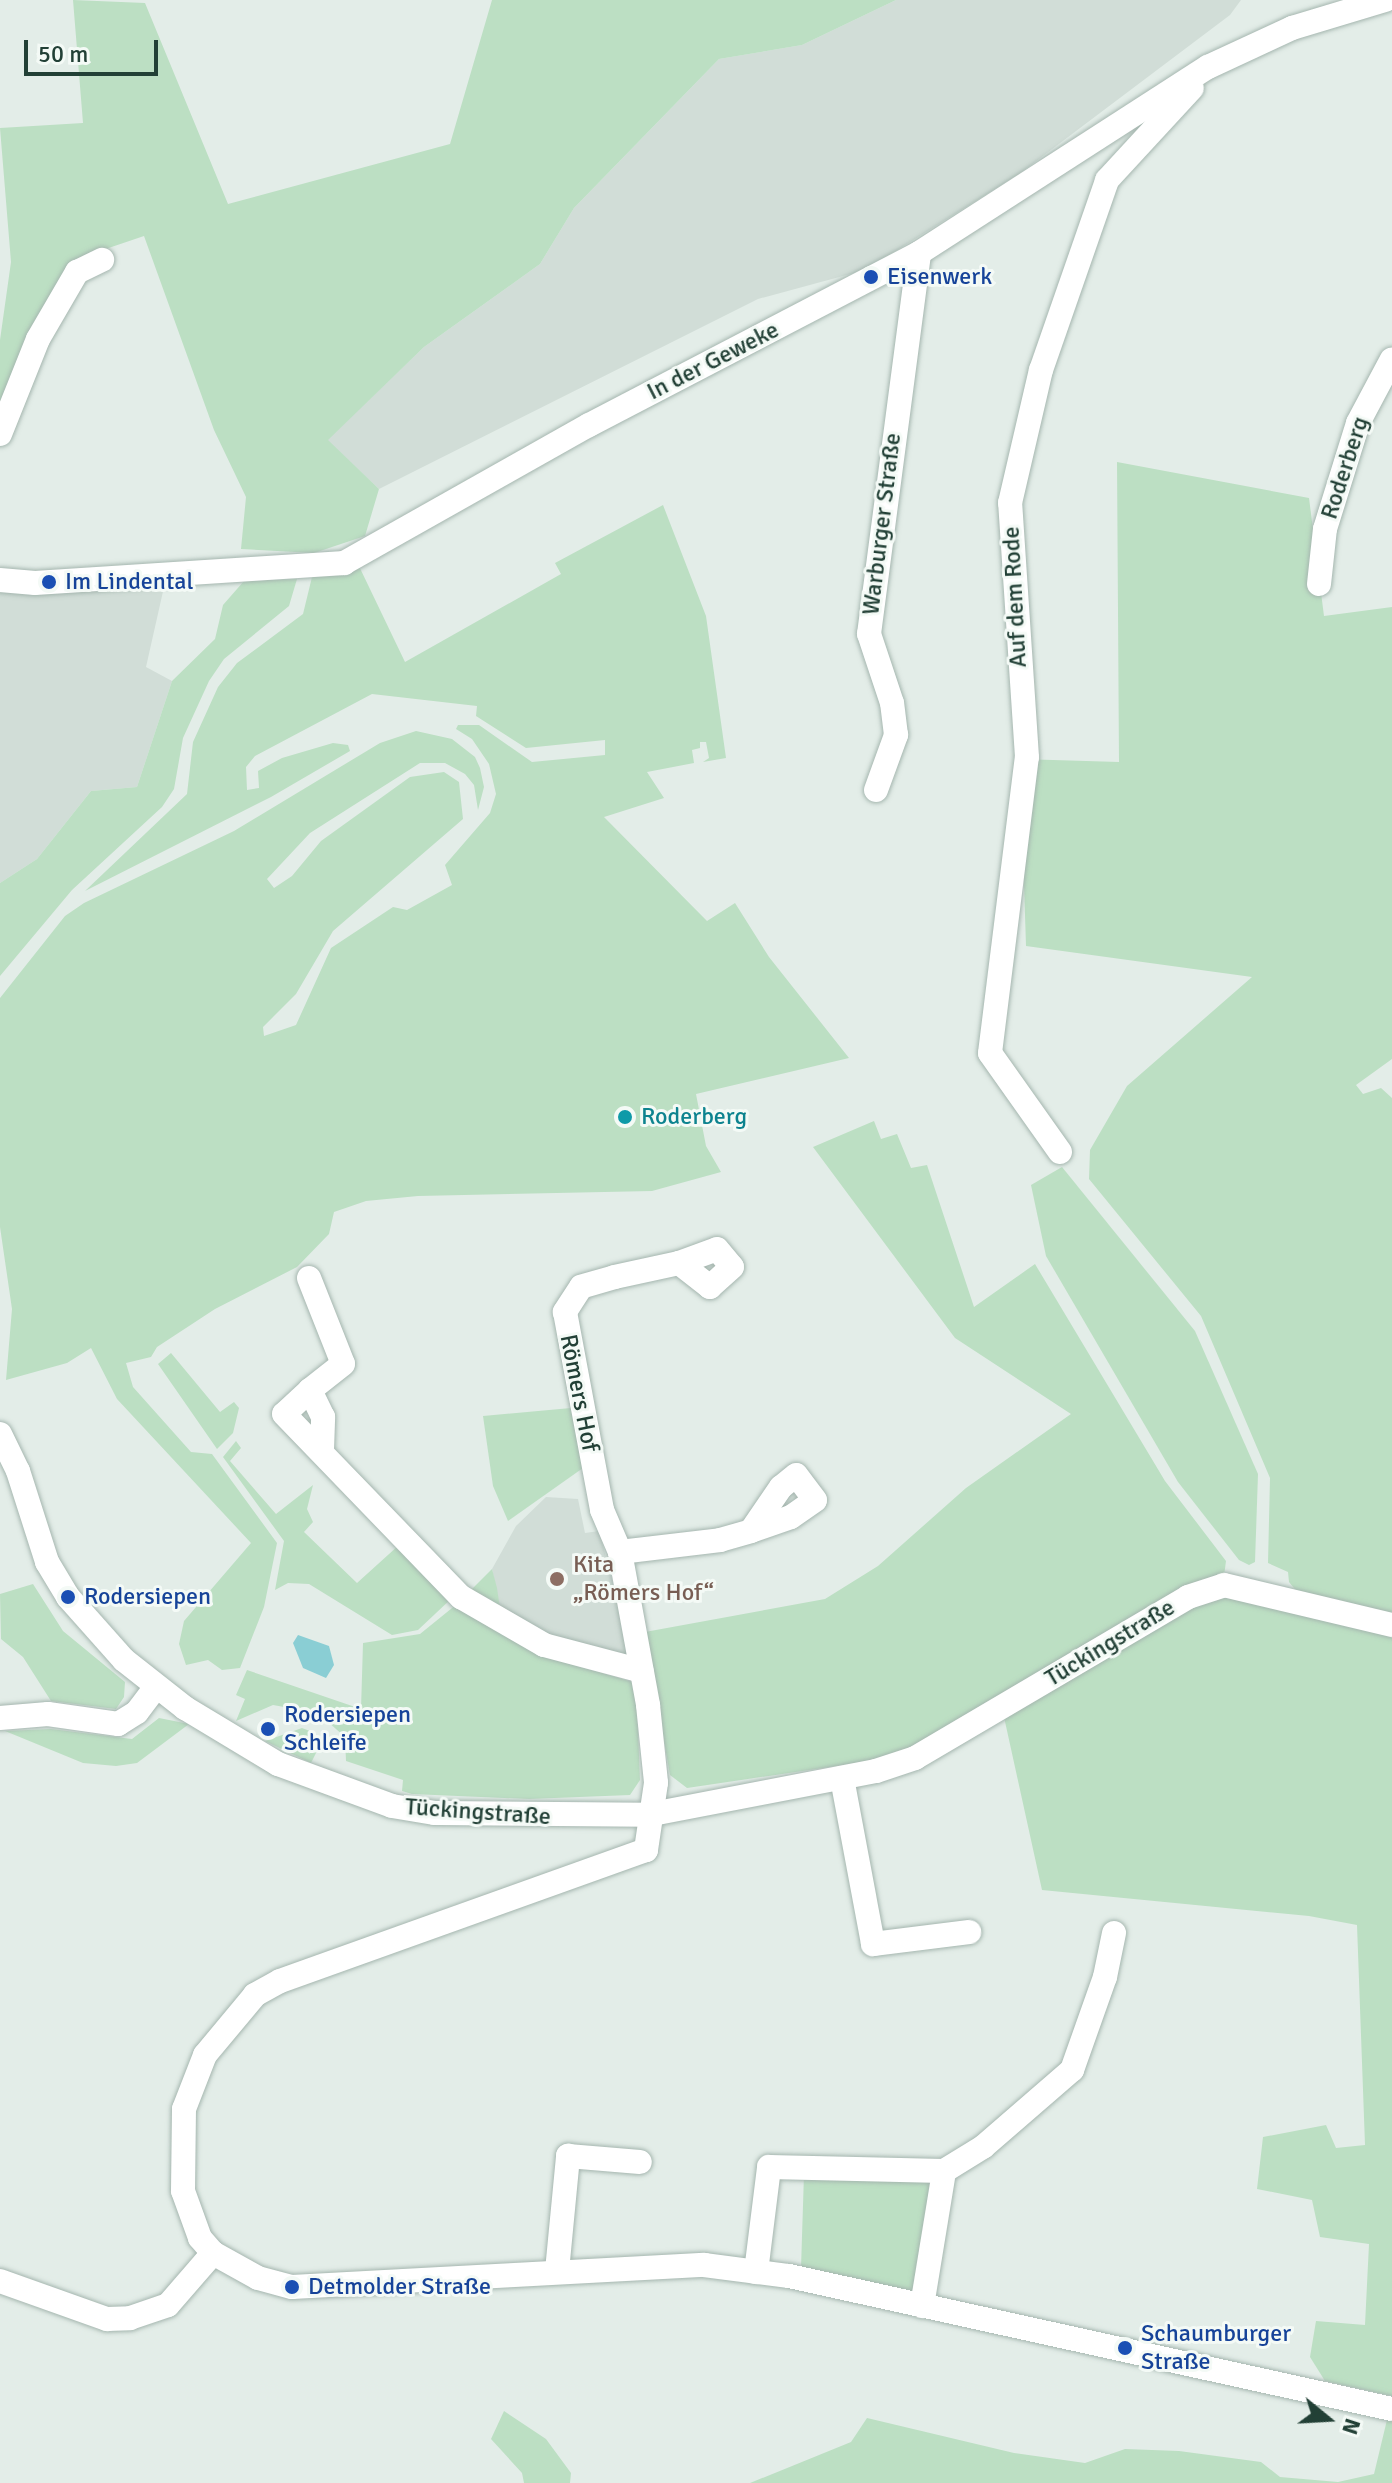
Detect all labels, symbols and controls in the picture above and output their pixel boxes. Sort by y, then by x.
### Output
scale bar [28,24,162,74]
text: 50 m [38,39,88,69]
place label: Eisenwerk [887,263,992,291]
marker: Eisenwerk [862,268,880,286]
street label: In der Geweke [642,315,784,407]
street label: Roderberg [1315,413,1375,523]
street label: Warburger Straße [857,431,907,617]
street label: Auf dem Rode [997,526,1033,668]
place label: Im Lindental [65,568,194,596]
marker: Im Lindental [40,573,58,591]
place label: Roderberg [641,1103,747,1131]
marker: Roderberg [616,1108,634,1126]
street label: Römers Hof [554,1332,604,1454]
place label: Kita „Römers Hof“ [573,1551,714,1607]
marker: Kita „Römers Hof“ [548,1570,566,1588]
place label: Rodersiepen [84,1583,211,1611]
marker: Rodersiepen [59,1588,77,1606]
street label: Tückingstraße [1040,1593,1180,1693]
place label: Rodersiepen Schleife [284,1701,411,1757]
marker: Rodersiepen Schleife [259,1720,277,1738]
street label: Tückingstraße [404,1793,552,1831]
place label: Detmolder Straße [308,2273,491,2301]
marker: Detmolder Straße [283,2278,301,2296]
place label: Schaumburger Straße [1141,2320,1291,2376]
marker: Schaumburger Straße [1116,2339,1134,2357]
north arrow [1288,2379,1368,2459]
text: N [1336,2415,1367,2438]

